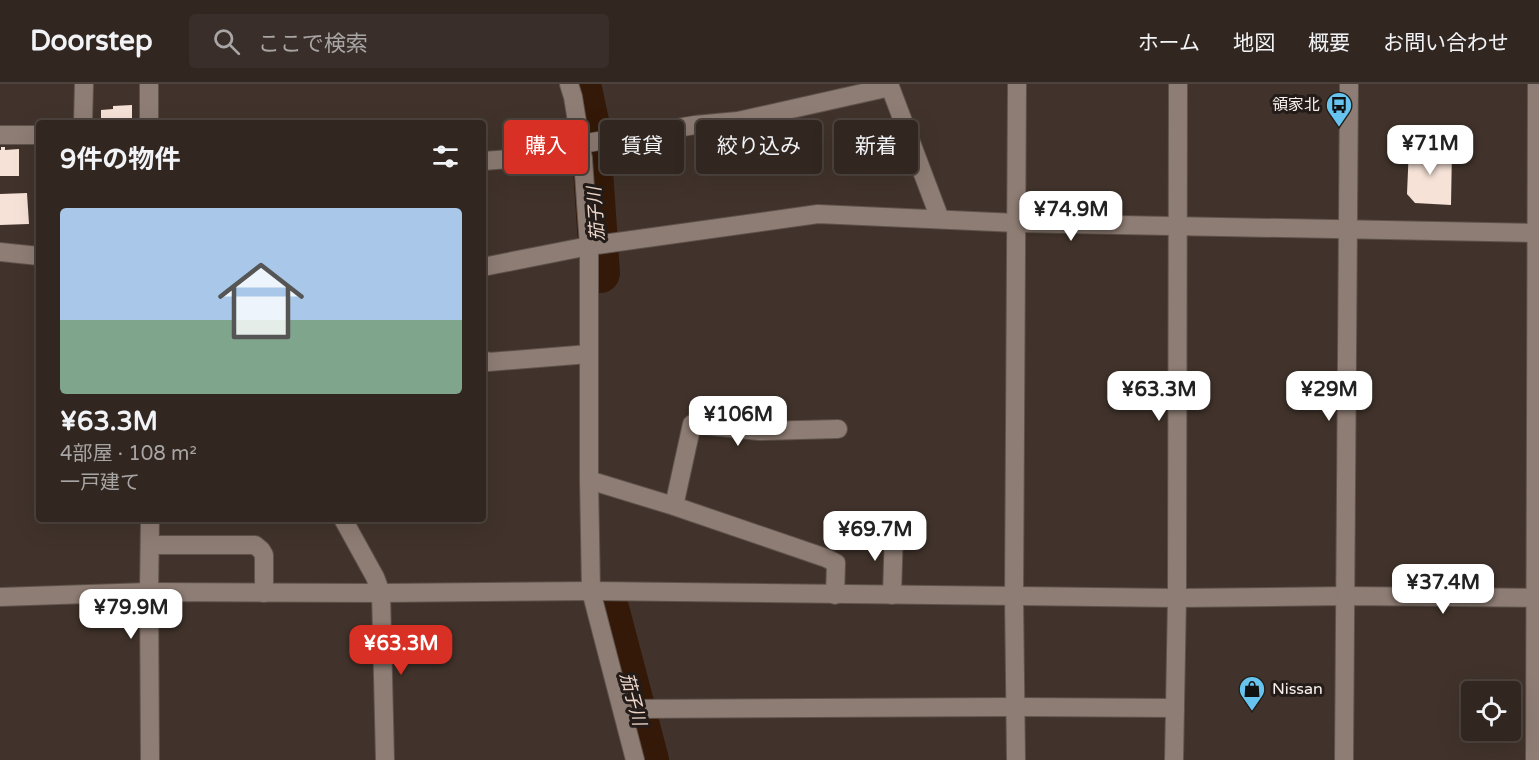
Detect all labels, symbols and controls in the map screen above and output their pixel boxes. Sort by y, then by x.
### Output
search box [189,14,609,68]
text: Doorstep [30,24,153,58]
icon: search [210,25,243,58]
text: ここで検索 [258,31,368,57]
text: ホーム [1138,31,1200,56]
text: 地図 [1233,31,1275,56]
text: 概要 [1308,31,1350,56]
text: お問い合わせ [1383,31,1509,56]
bus stop icon: 領家北 [1324,90,1354,128]
place label: 領家北 [1272,95,1320,115]
chip: 購入 [504,120,588,174]
chip: 賃貸 [600,120,684,174]
chip: 絞り込み [696,120,822,174]
chip: 新着 [834,120,918,174]
pin: ¥71M [1394,125,1466,176]
text: ¥71M [1401,132,1459,156]
icon: filters [429,140,462,173]
text: 9件の物件 [60,144,180,175]
water label: 茄子川 [583,184,609,242]
pin: ¥74.9M [1022,191,1120,242]
text: ¥74.9M [1033,198,1109,222]
icon: home [207,247,315,355]
pin: ¥63.3M [1110,371,1208,422]
pin: ¥29M [1293,371,1365,422]
text: ¥63.3M [1121,378,1197,402]
text: ¥29M [1300,378,1358,402]
pin: ¥106M [696,396,780,447]
text: ¥106M [703,403,773,427]
text: ¥63.3M [60,406,158,437]
text: 4部屋 · 108 m² [60,442,197,466]
text: 一戸建て [60,471,140,495]
pin: ¥69.7M [826,511,924,562]
text: ¥69.7M [837,518,913,542]
pin: ¥37.4M [1394,564,1492,615]
text: ¥37.4M [1406,571,1480,595]
pin: ¥79.9M [82,589,180,640]
text: ¥79.9M [93,596,169,620]
pin: ¥63.3M [352,625,450,676]
text: ¥63.3M [363,632,439,656]
water label: 茄子川 [615,670,651,730]
shop icon: Nissan [1237,674,1267,712]
place label: Nissan [1272,679,1323,699]
map controls [1461,681,1521,741]
button: locate [1461,681,1521,741]

